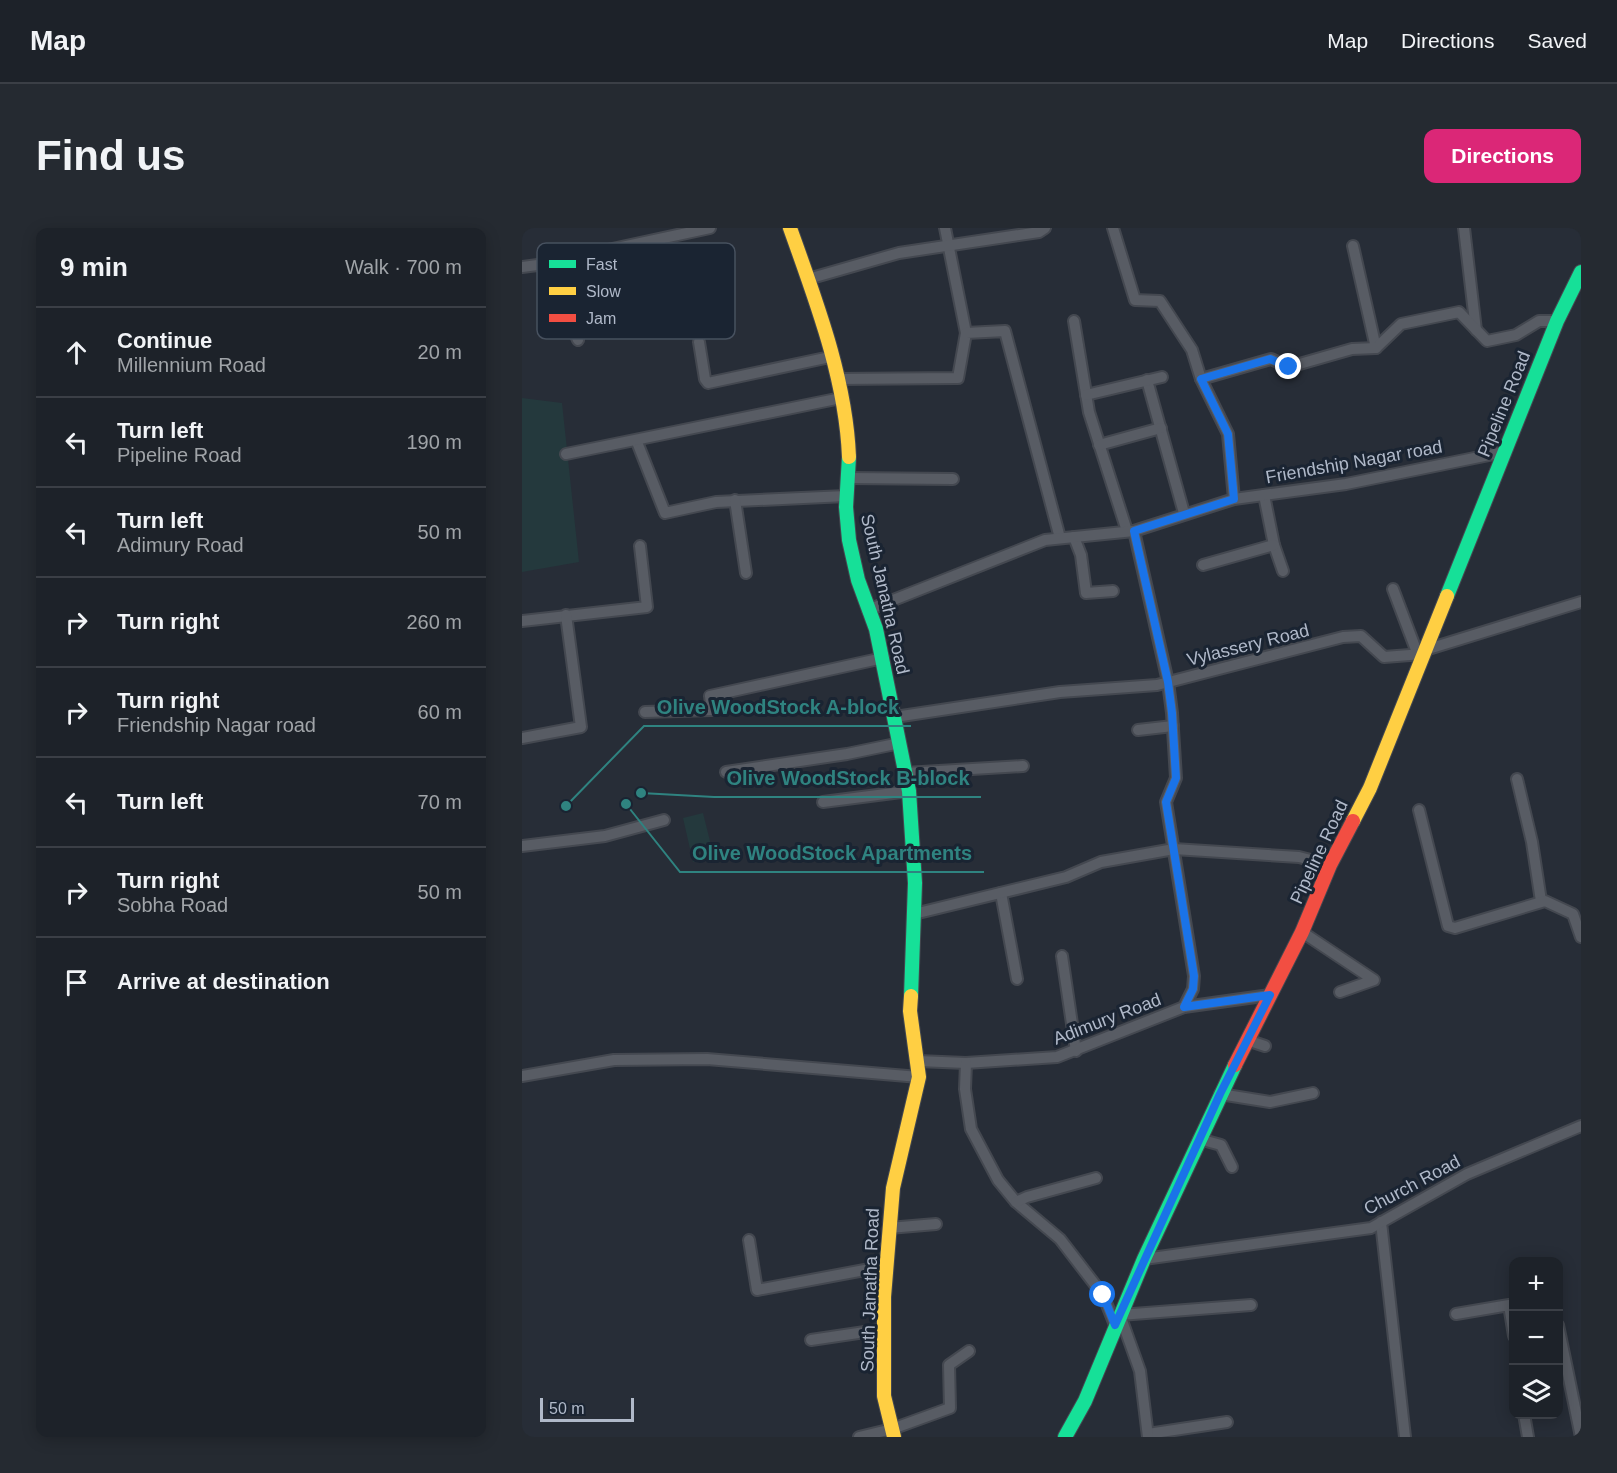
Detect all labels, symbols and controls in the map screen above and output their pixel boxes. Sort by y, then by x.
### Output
text: Map [30,25,86,56]
text: Map [1327,29,1368,52]
text: Directions [1401,29,1494,52]
text: Saved [1527,29,1587,52]
button: Directions [1424,129,1581,183]
text: Find us [36,132,185,179]
legend [537,243,735,339]
text: 9 min [60,252,128,282]
text: Walk · 700 m [345,256,462,278]
text: Fast [586,256,618,273]
text: Slow [586,283,621,300]
text: Jam [586,310,616,327]
text: Continue [117,328,212,353]
icon: ahead [60,336,93,369]
text: 20 m [418,341,462,363]
street label: Pipeline Road [1474,348,1534,460]
route end [1275,353,1301,379]
text: Millennium Road [117,354,266,376]
text: Turn left [117,418,203,443]
icon: left [60,426,93,459]
text: 190 m [406,431,462,453]
street label: Friendship Nagar road [1264,437,1444,487]
text: Pipeline Road [117,444,242,466]
text: Turn left [117,508,203,533]
street label: South Janatha Road [857,512,913,676]
icon: left [60,516,93,549]
text: 50 m [418,521,462,543]
text: Adimury Road [117,534,244,556]
icon: right [60,606,93,639]
text: Turn right [117,609,219,634]
text: 260 m [406,611,462,633]
street label: Vylassery Road [1185,620,1311,670]
text: Turn right [117,688,219,713]
callout: Olive WoodStock A-block [644,688,911,726]
icon: right [60,696,93,729]
text: Olive WoodStock A-block [657,696,900,718]
text: 60 m [418,701,462,723]
text: Friendship Nagar road [117,714,316,736]
callout: Olive WoodStock B-block [714,759,981,797]
text: Olive WoodStock B-block [727,767,970,789]
icon: left [60,786,93,819]
text: Turn left [117,789,203,814]
text: 70 m [418,791,462,813]
street label: Pipeline Road [1286,797,1352,907]
callout: Olive WoodStock Apartments [680,834,984,872]
text: Olive WoodStock Apartments [692,842,972,864]
text: Turn right [117,868,219,893]
icon: right [60,876,93,909]
text: 50 m [418,881,462,903]
text: Sobha Road [117,894,228,916]
icon: arrive [60,966,93,999]
text: Arrive at destination [117,969,330,994]
street label: Adimury Road [1050,989,1164,1049]
street label: Church Road [1360,1151,1464,1219]
street label: South Janatha Road [857,1208,883,1372]
map controls [1509,1257,1563,1419]
button: + [1509,1257,1563,1311]
route start [1089,1281,1115,1307]
button: − [1509,1311,1563,1365]
button: layers [1509,1365,1563,1419]
scale bar [540,1395,634,1422]
text: 50 m [549,1400,585,1417]

